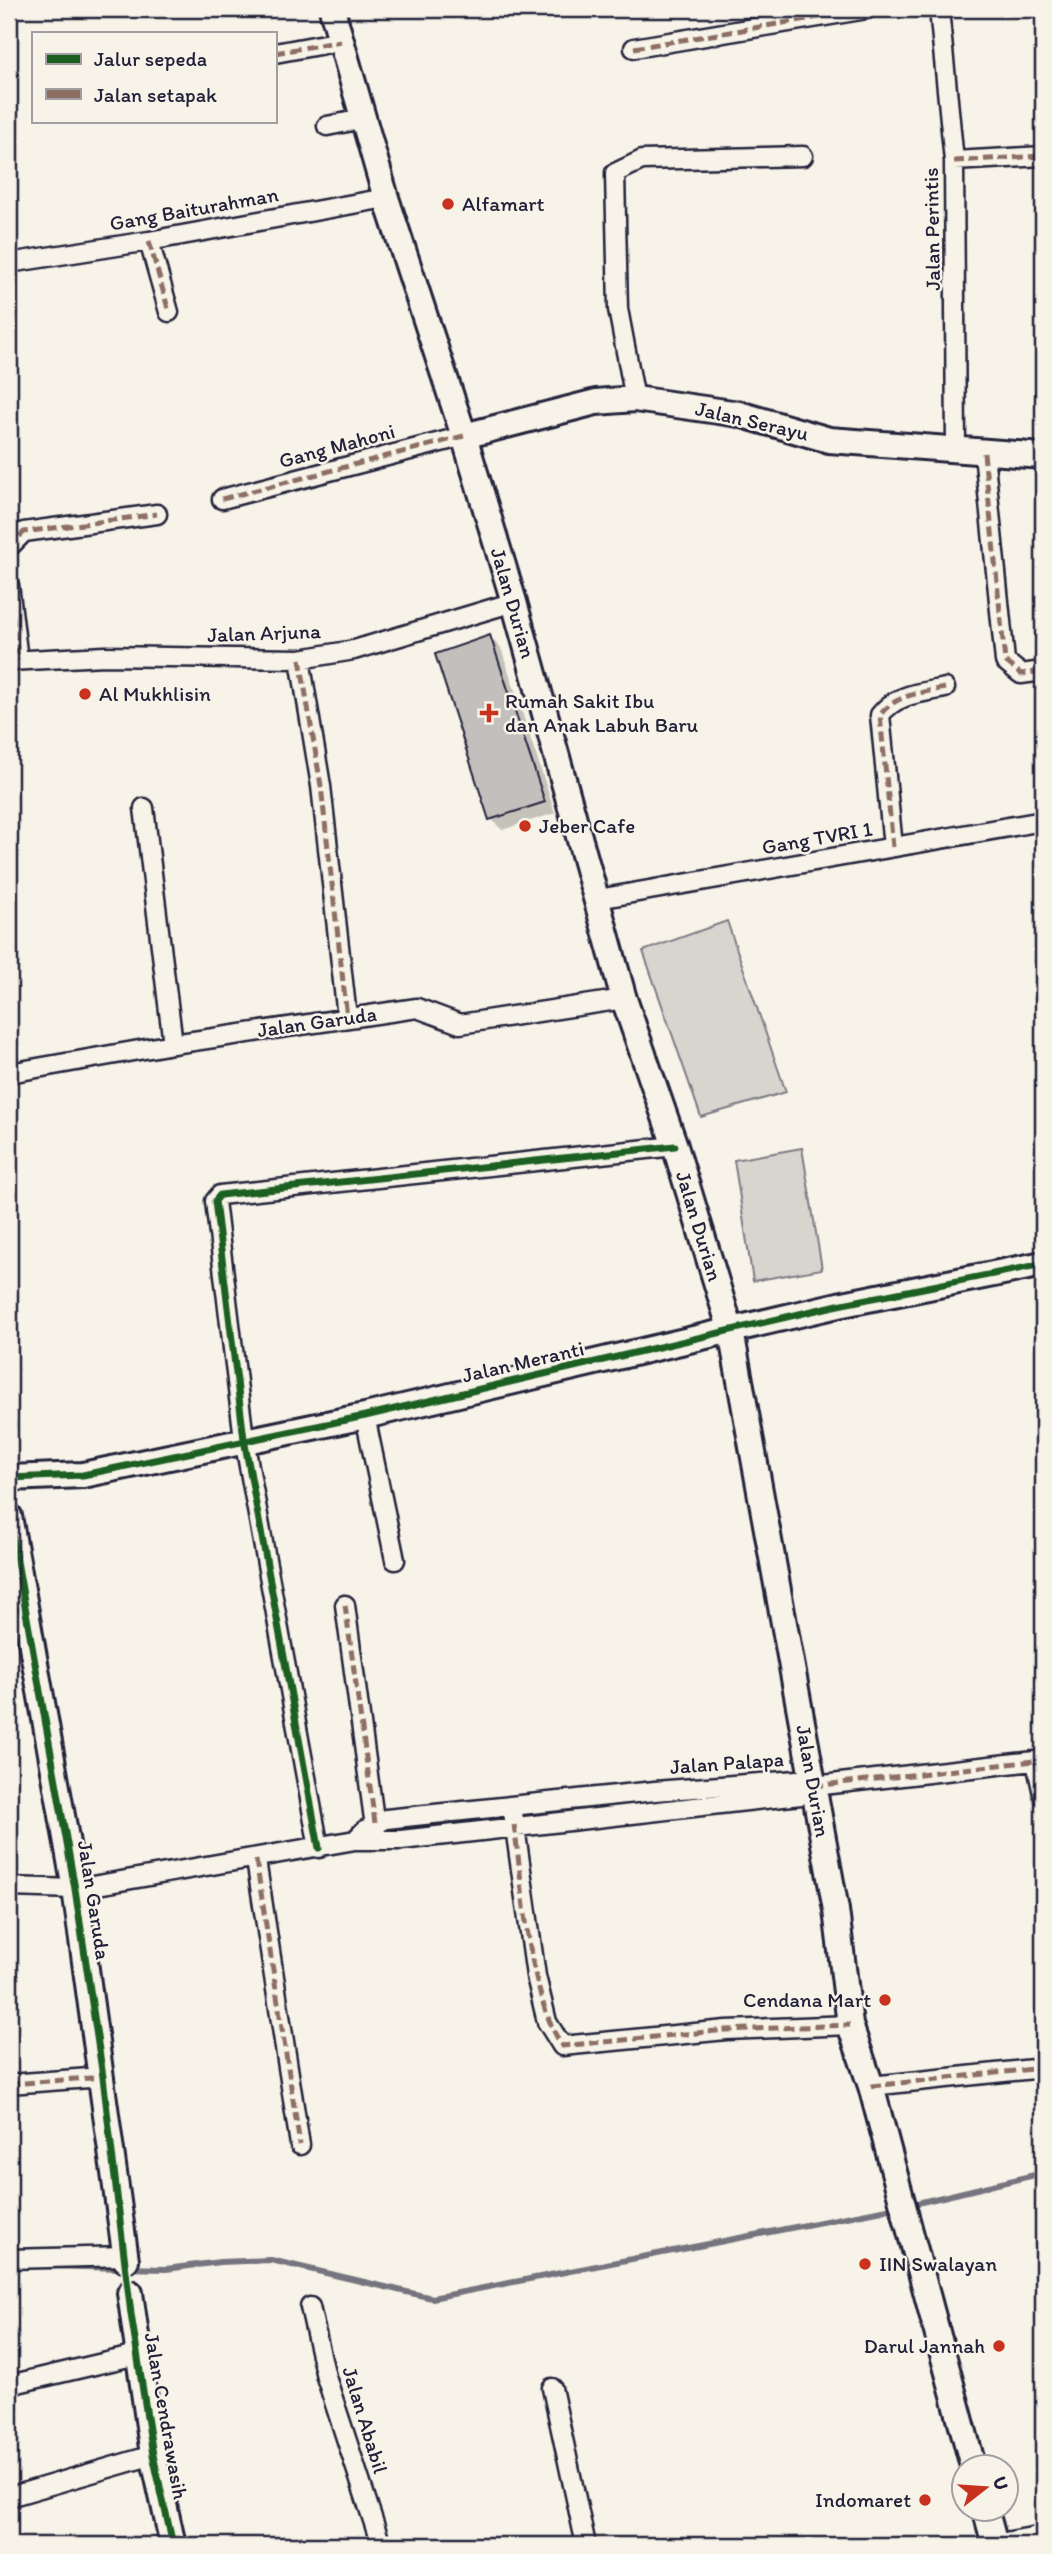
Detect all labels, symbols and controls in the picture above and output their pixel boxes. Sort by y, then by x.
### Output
legend [32,32,276,122]
text: Jalur sepeda [94,46,207,71]
text: Jalan setapak [94,82,217,107]
street label: Jalan Perintis [918,167,945,291]
street label: Gang Baiturahman [108,181,280,236]
place label: Alfamart [462,191,545,216]
marker: Alfamart [440,196,456,212]
street label: Jalan Serayu [693,395,811,446]
street label: Gang Mahoni [276,418,398,473]
street label: Jalan Durian [486,545,541,661]
street label: Jalan Arjuna [207,618,321,647]
place label: Al Mukhlisin [99,681,211,706]
marker: Al Mukhlisin [77,686,93,702]
place label: Rumah Sakit Ibu dan Anak Labuh Baru [505,688,699,737]
marker: Rumah Sakit Ibu dan Anak Labuh Baru [479,703,499,723]
place label: Jeber Cafe [539,813,635,838]
street label: Gang TVRI 1 [760,815,874,860]
marker: Jeber Cafe [517,818,533,834]
street label: Jalan Garuda [256,1001,378,1042]
street label: Jalan Durian [671,1168,728,1284]
street label: Jalan Meranti [459,1335,586,1388]
street label: Jalan Durian [791,1723,836,1839]
street label: Jalan Palapa [669,1746,785,1779]
street label: Jalan Garuda [73,1839,116,1961]
place label: Cendana Mart [743,1987,871,2012]
marker: Cendana Mart [877,1992,893,2008]
place label: IIN Swalayan [879,2251,997,2276]
marker: IIN Swalayan [857,2256,873,2272]
street label: Jalan Cendrawasih [140,2331,194,2502]
place label: Darul Jannah [864,2333,985,2358]
marker: Darul Jannah [991,2338,1007,2354]
street label: Jalan Ababil [337,2363,394,2476]
north arrow [950,2452,1020,2522]
text: U [988,2474,1014,2493]
place label: Indomaret [815,2487,911,2512]
marker: Indomaret [917,2492,933,2508]

